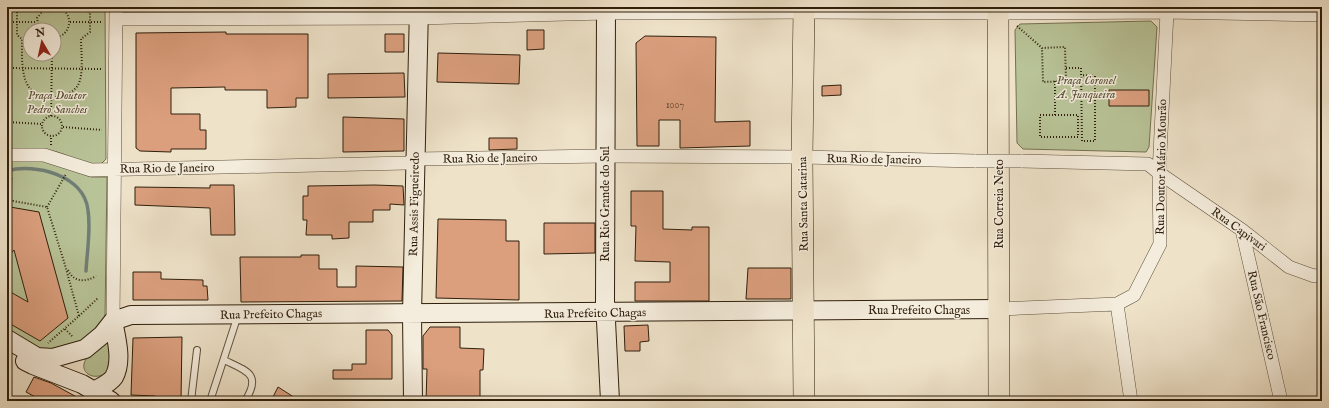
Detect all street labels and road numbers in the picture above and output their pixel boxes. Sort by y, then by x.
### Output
street label: Rua Doutor Mário Mourão [1153,98,1170,235]
street label: Rua Rio Grande do Sul [598,145,613,262]
street label: Rua Rio de Janeiro [443,150,538,168]
street label: Rua Assis Figueiredo [406,151,423,257]
street label: Rua Rio de Janeiro [827,151,922,169]
street label: Rua Santa Catarina [795,156,812,252]
street label: Rua Correia Neto [992,159,1007,249]
street label: Rua Rio de Janeiro [120,160,215,178]
street label: Rua Capivari [1208,204,1269,255]
street label: Rua São Francisco [1244,269,1279,362]
street label: Rua Prefeito Chagas [868,303,970,318]
street label: Rua Prefeito Chagas [544,305,646,322]
street label: Rua Prefeito Chagas [220,306,322,323]

